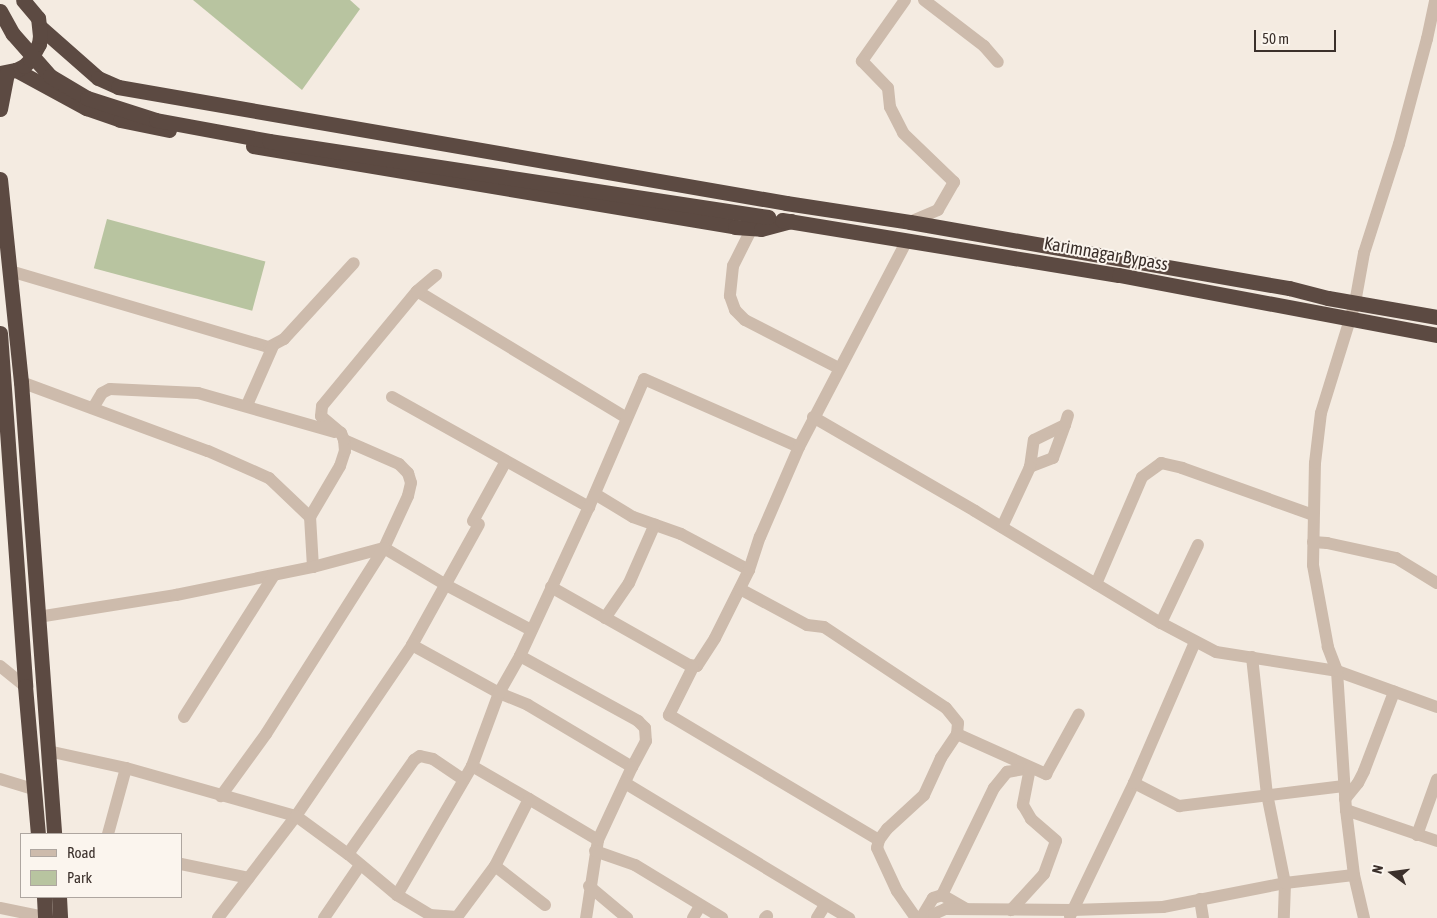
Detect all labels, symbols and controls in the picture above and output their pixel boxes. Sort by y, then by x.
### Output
scale bar [1257,20,1340,52]
text: 50 m [1262,30,1289,47]
street label: Karimnagar Bypass [1042,232,1170,276]
legend [20,833,182,898]
text: Road [67,844,96,861]
north arrow [1367,848,1417,898]
text: N [1369,863,1386,875]
text: Park [67,869,92,886]

